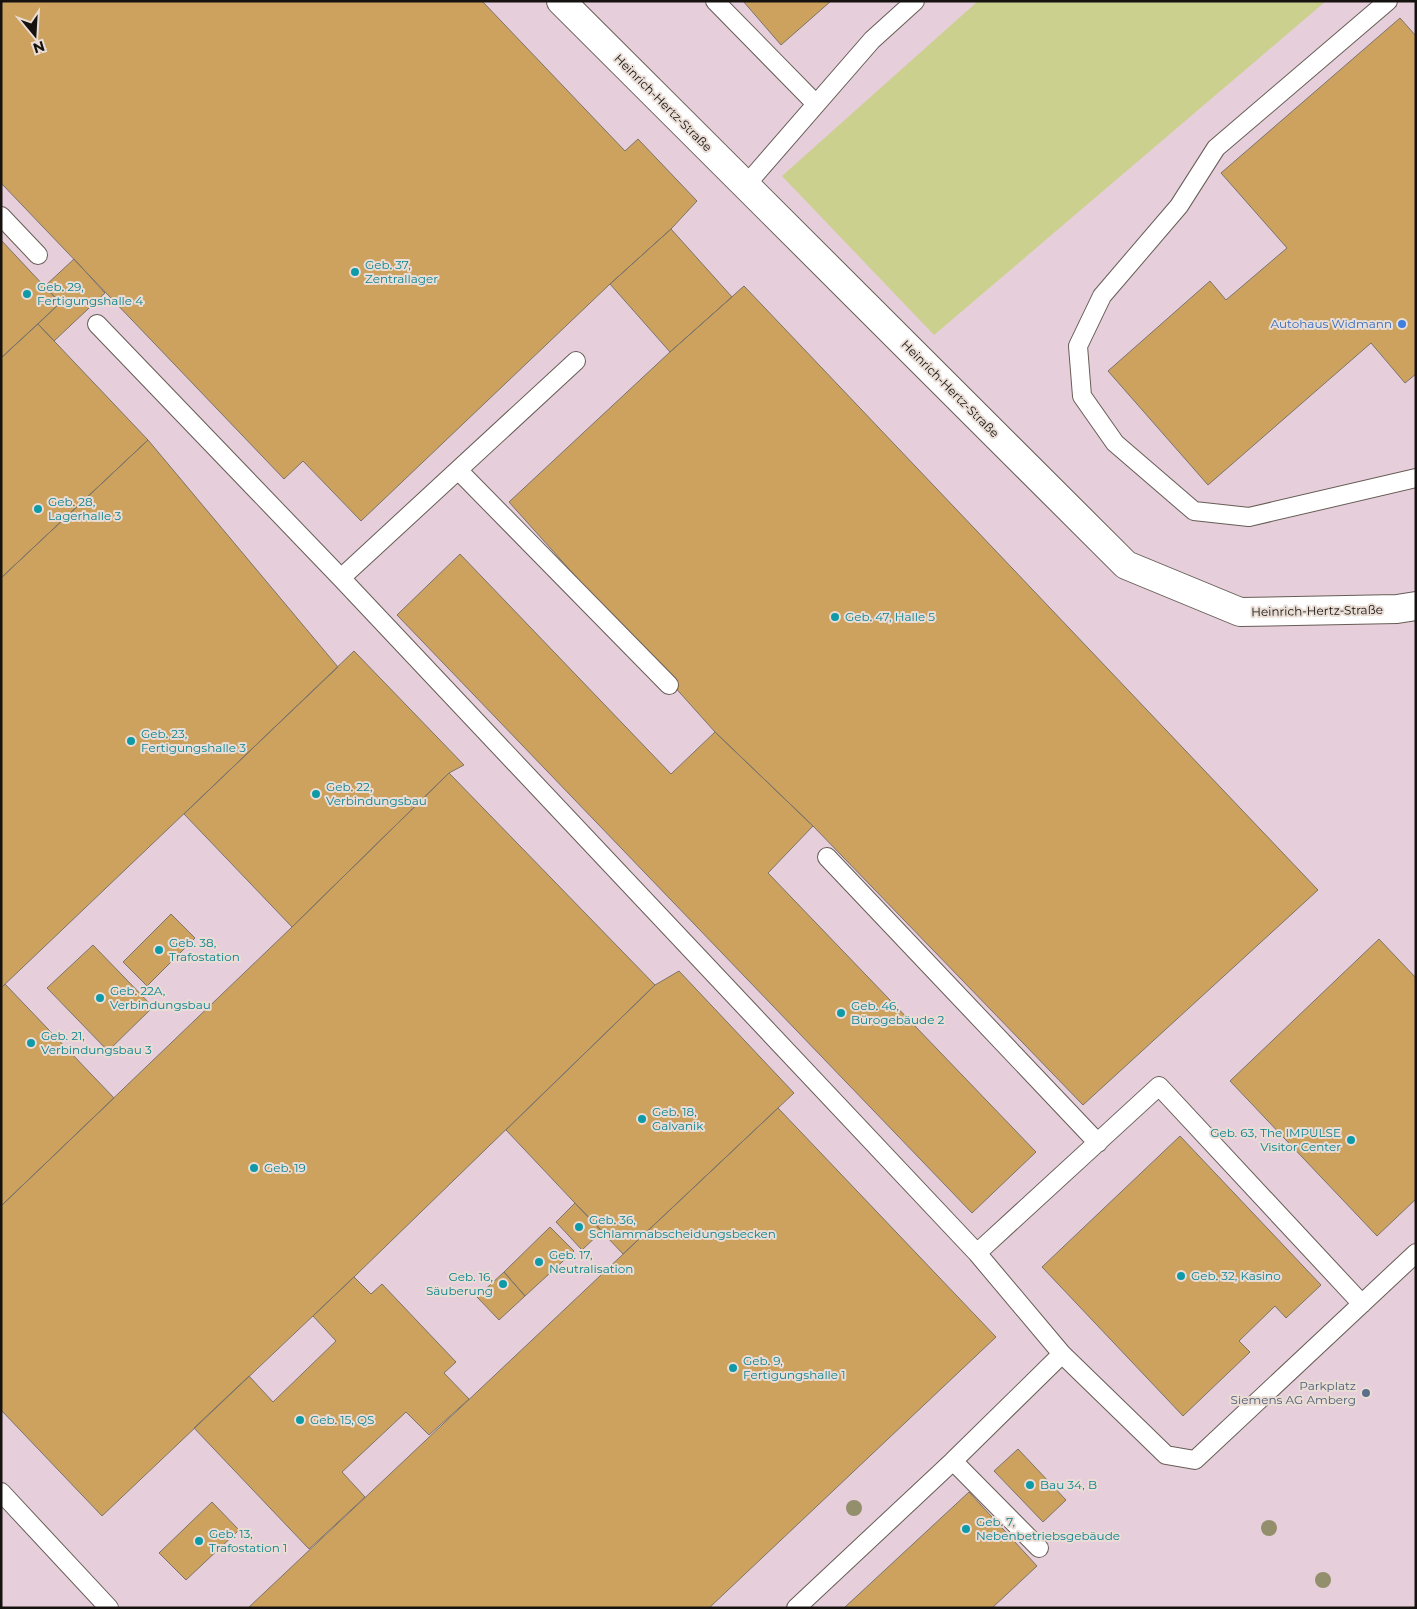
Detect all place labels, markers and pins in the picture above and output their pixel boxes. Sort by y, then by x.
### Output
place label: Geb. 37, Zentrallager [365,257,438,286]
marker: Geb. 37, Zentrallager [349,266,361,278]
place label: Geb. 29, Fertigungshalle 4 [37,279,143,308]
marker: Geb. 29, Fertigungshalle 4 [21,288,33,300]
place label: Autohaus Widmann [1271,316,1392,331]
marker: Autohaus Widmann [1396,318,1408,330]
place label: Geb. 28, Lagerhalle 3 [48,494,121,523]
marker: Geb. 28, Lagerhalle 3 [32,503,44,515]
place label: Geb. 47, Halle 5 [845,609,935,624]
marker: Geb. 47, Halle 5 [829,611,841,623]
place label: Geb. 23, Fertigungshalle 3 [141,726,246,755]
marker: Geb. 23, Fertigungshalle 3 [125,735,137,747]
place label: Geb. 22, Verbindungsbau [326,779,427,808]
marker: Geb. 22, Verbindungsbau [310,788,322,800]
place label: Geb. 38, Trafostation [169,935,240,964]
marker: Geb. 38, Trafostation [153,944,165,956]
place label: Geb. 22A, Verbindungsbau [110,983,211,1012]
marker: Geb. 22A, Verbindungsbau [94,992,106,1004]
place label: Geb. 46, Bürogebäude 2 [851,998,945,1027]
marker: Geb. 46, Bürogebäude 2 [835,1007,847,1019]
place label: Geb. 21, Verbindungsbau 3 [41,1028,152,1057]
marker: Geb. 21, Verbindungsbau 3 [25,1037,37,1049]
place label: Geb. 18, Galvanik [652,1104,704,1133]
marker: Geb. 18, Galvanik [636,1113,648,1125]
place label: Geb. 63, The IMPULSE Visitor Center [1210,1125,1341,1154]
marker: Geb. 63, The IMPULSE Visitor Center [1345,1134,1357,1146]
place label: Geb. 19 [264,1160,306,1175]
marker: Geb. 19 [248,1162,260,1174]
place label: Geb. 36, Schlammabscheidungsbecken [589,1212,776,1241]
marker: Geb. 36, Schlammabscheidungsbecken [573,1221,585,1233]
place label: Geb. 17, Neutralisation [549,1247,633,1276]
marker: Geb. 17, Neutralisation [533,1256,545,1268]
place label: Geb. 32, Kasino [1191,1268,1281,1283]
place label: Geb. 16, Säuberung [426,1269,493,1298]
marker: Geb. 32, Kasino [1175,1270,1187,1282]
marker: Geb. 16, Säuberung [497,1278,509,1290]
place label: Geb. 9, Fertigungshalle 1 [743,1353,846,1382]
marker: Geb. 9, Fertigungshalle 1 [727,1362,739,1374]
place label: Parkplatz Siemens AG Amberg [1231,1378,1356,1407]
marker: Parkplatz Siemens AG Amberg [1360,1387,1372,1399]
place label: Geb. 15, QS [310,1412,374,1427]
marker: Geb. 15, QS [294,1414,306,1426]
place label: Bau 34, B [1040,1477,1097,1492]
marker: Bau 34, B [1024,1479,1036,1491]
place label: Geb. 7, Nebenbetriebsgebäude [976,1514,1120,1543]
marker: Geb. 7, Nebenbetriebsgebäude [960,1523,972,1535]
place label: Geb. 13, Trafostation 1 [209,1526,287,1555]
marker: Geb. 13, Trafostation 1 [193,1535,205,1547]

